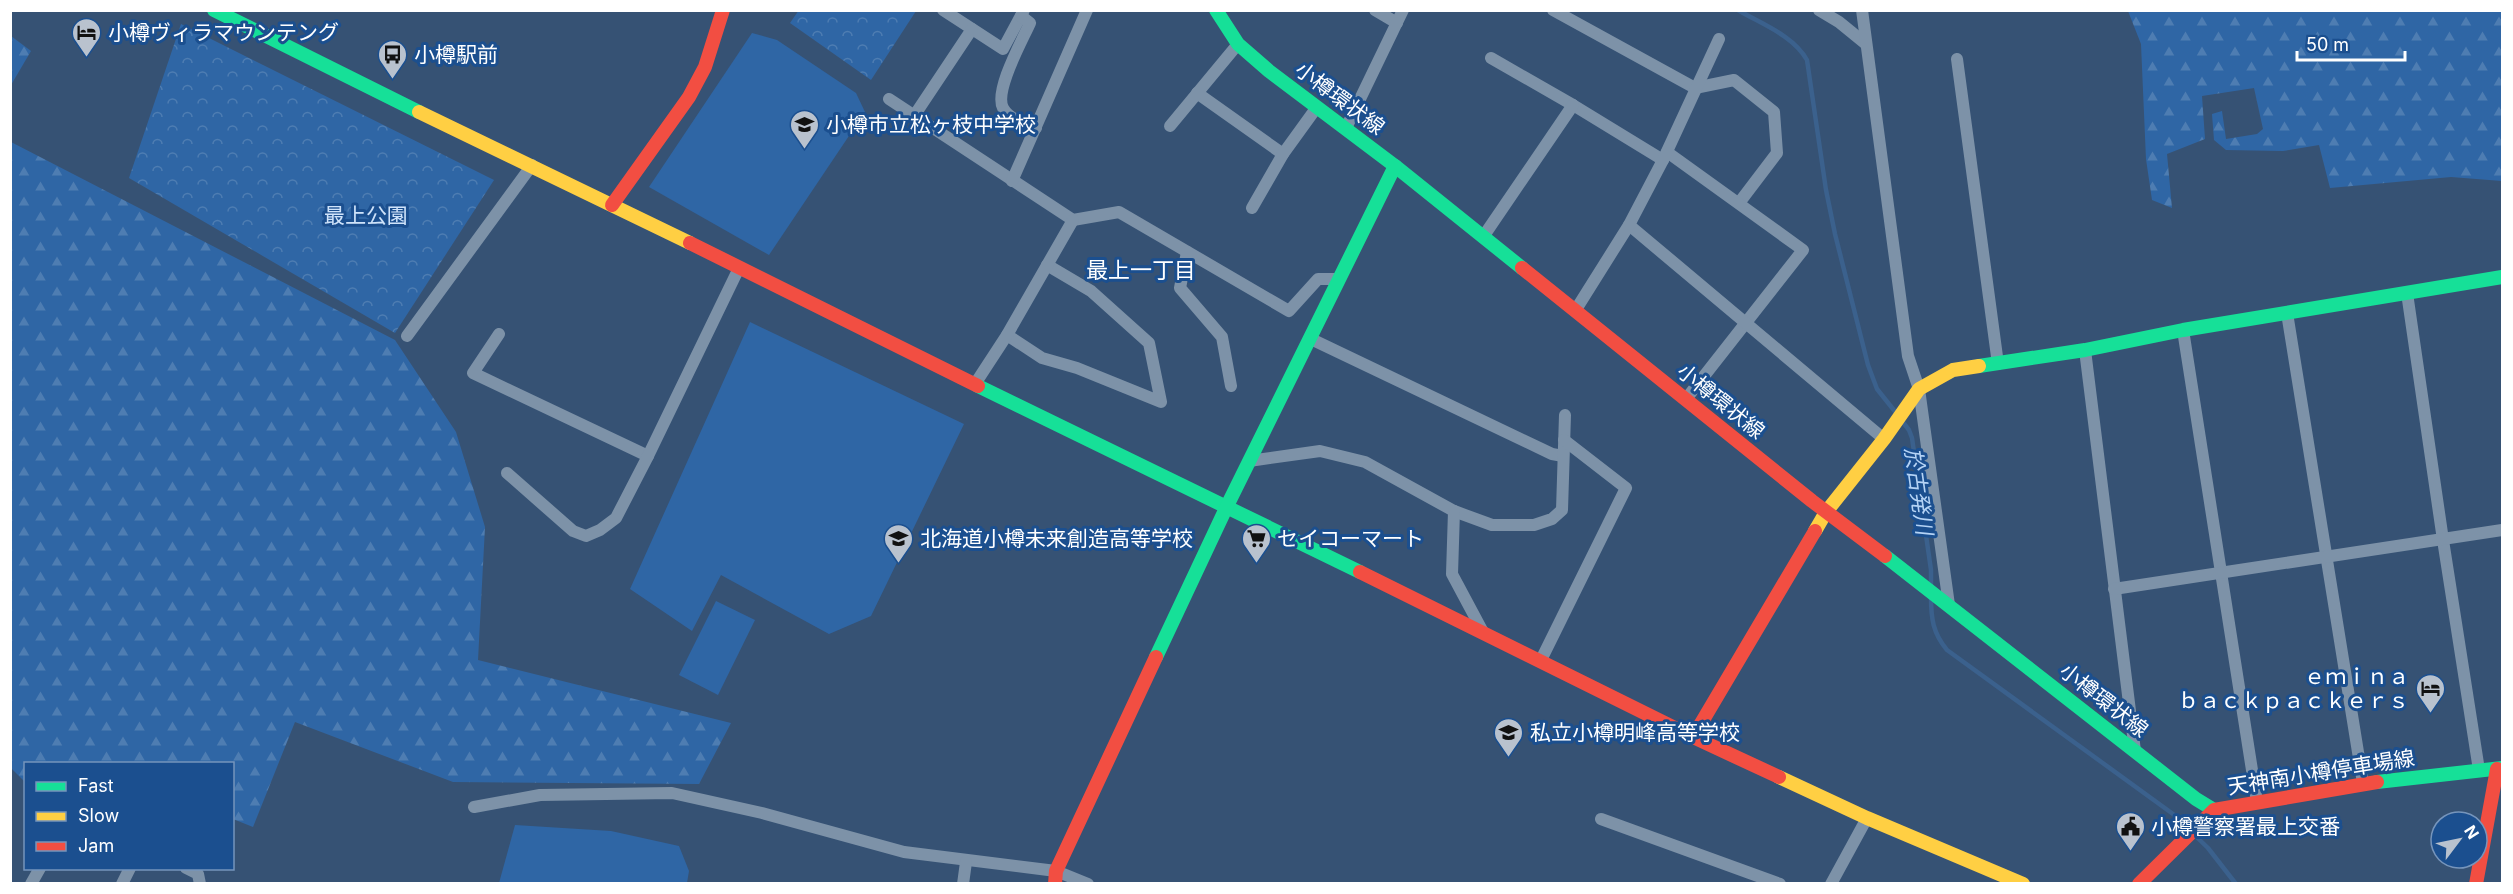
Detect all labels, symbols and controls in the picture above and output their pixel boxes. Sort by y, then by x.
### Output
hotel icon: 小樽ヴィラマウンテング [71,16,103,58]
place label: 小樽ヴィラマウンテング [108,20,339,45]
scale bar [2297,24,2405,62]
text: 50 m [2306,34,2349,55]
bus stop icon: 小樽駅前 [377,38,409,80]
place label: 小樽駅前 [414,42,498,67]
street label: 小樽環状線 [1291,56,1389,140]
school or university icon: 小樽市立松ヶ枝中学校 [789,108,821,150]
place label: 小樽市立松ヶ枝中学校 [826,112,1036,137]
park label: 最上公園 [324,203,408,228]
district label: 最上一丁目 [1086,257,1196,283]
street label: 小樽環状線 [1672,358,1770,444]
water label: 於古発川 [1900,446,1938,538]
school or university icon: 北海道小樽未来創造高等学校 [883,522,915,564]
supermarket icon: セイコーマート [1240,522,1272,564]
place label: 北海道小樽未来創造高等学校 [920,526,1193,551]
place label: セイコーマート [1277,526,1424,551]
street label: 小樽環状線 [2055,658,2153,742]
place label: ｅｍｉｎａ ｂａｃｋｐａｃｋｅｒｓ [2178,664,2409,713]
hotel icon: ｅｍｉｎａ ｂａｃｋｐａｃｋｅｒｓ [2414,672,2446,714]
school or university icon: 私立小樽明峰高等学校 [1493,716,1525,758]
place label: 私立小樽明峰高等学校 [1530,720,1740,745]
street label: 天神南小樽停車場線 [2226,745,2416,799]
legend [24,762,234,870]
text: Fast [78,775,114,796]
text: Slow [78,805,119,826]
public building icon: 小樽警察署最上交番 [2114,810,2146,852]
north arrow [2429,810,2489,870]
place label: 小樽警察署最上交番 [2151,814,2340,839]
text: N [2460,822,2483,843]
text: Jam [78,835,114,856]

